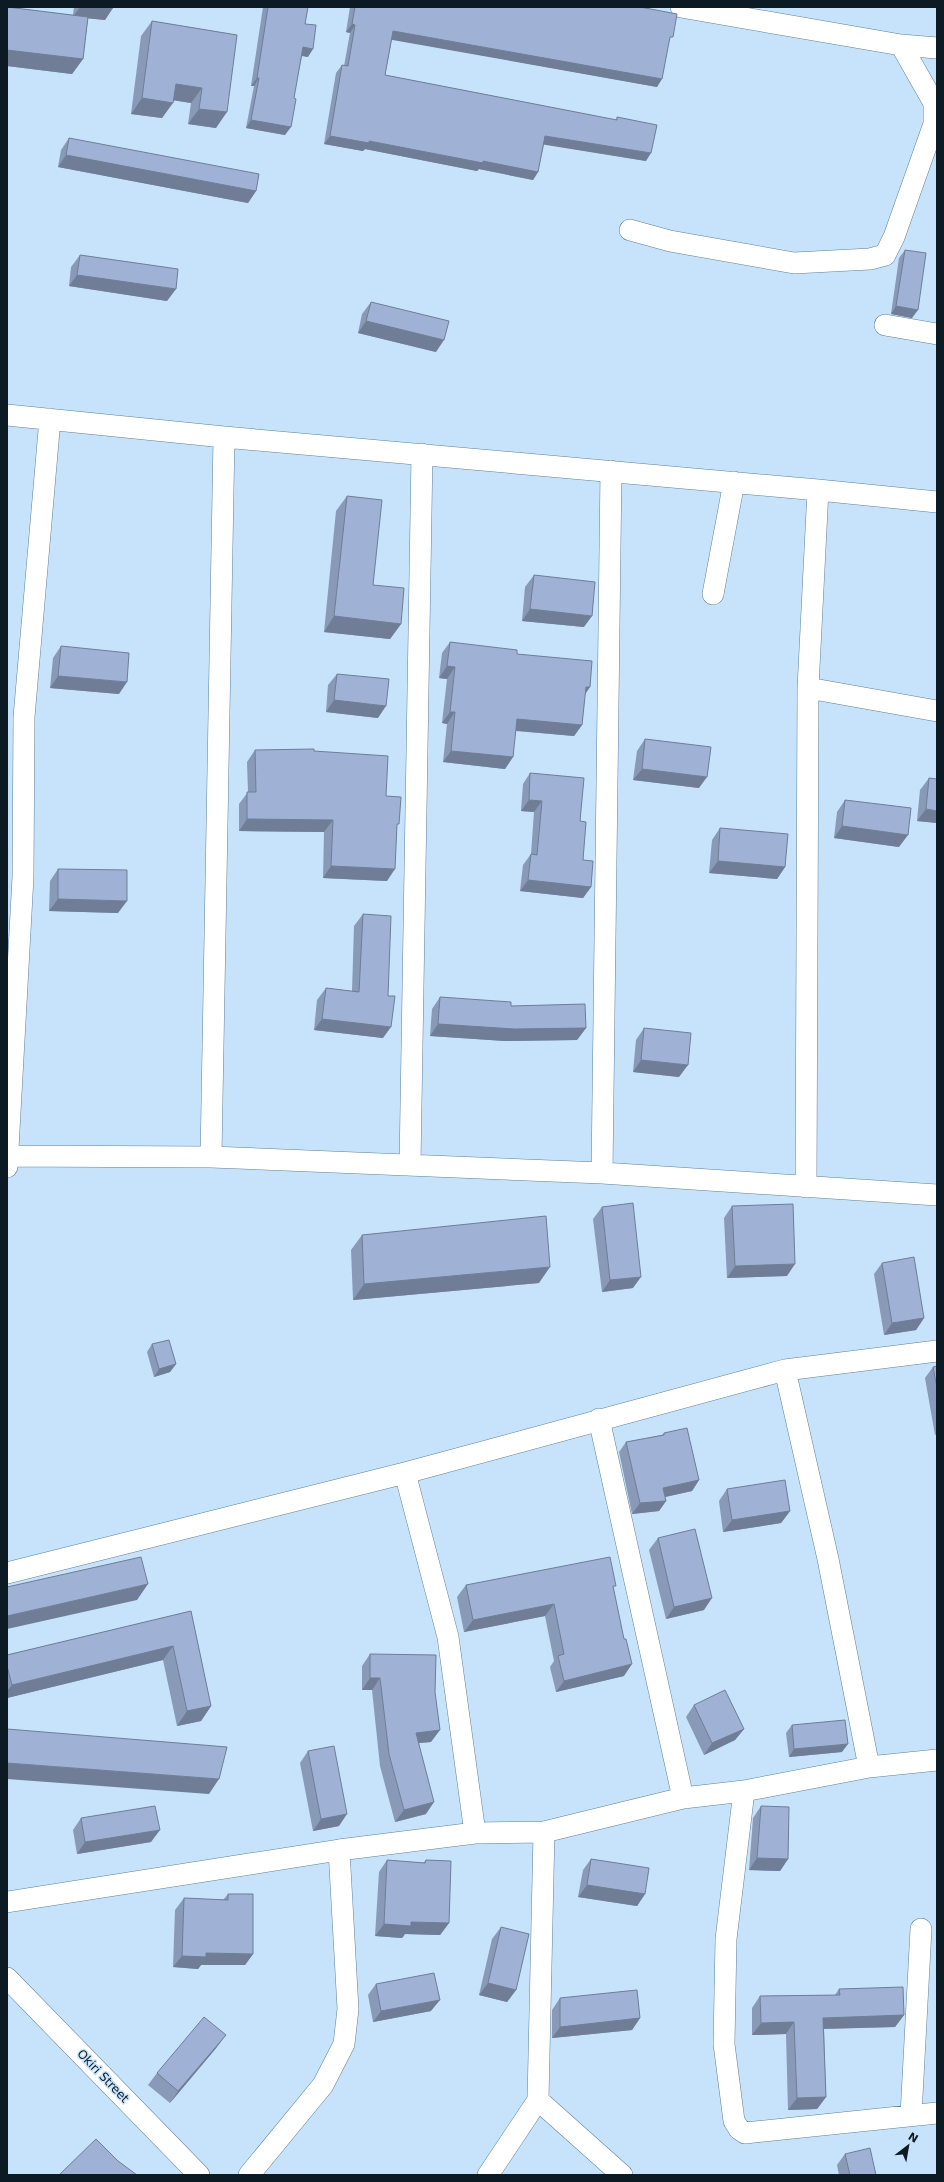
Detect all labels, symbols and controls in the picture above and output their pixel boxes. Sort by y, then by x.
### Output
street label: Okiri Street [74,2047,132,2106]
north arrow [888,2126,928,2166]
text: N [906,2130,920,2146]

